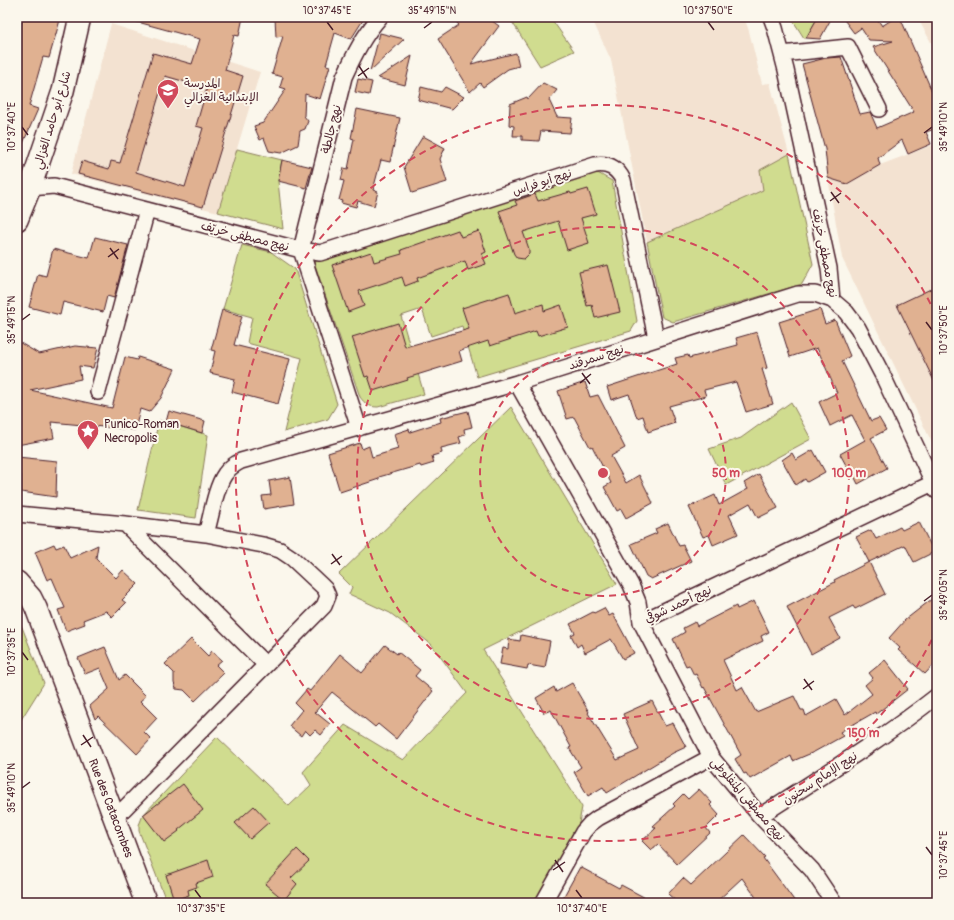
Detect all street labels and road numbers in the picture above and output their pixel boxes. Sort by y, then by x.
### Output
street label: شارع أبو حامد الغزالي [30,69,77,172]
street label: نهج جالطة [318,103,346,155]
street label: نهج أبو فراس [511,166,574,200]
street label: نهج مصطفى خريّف [808,207,840,299]
street label: نهج مصطفى خريّف [199,218,291,256]
street label: نهج سمرقند [567,341,626,374]
street label: نهج أحمد شوقي [642,582,715,627]
street label: نهج الإمام سحنون [780,749,861,809]
street label: نهج مصطفى المنفلوطي [705,755,788,846]
street label: Rue des Catacombes [85,757,136,860]

